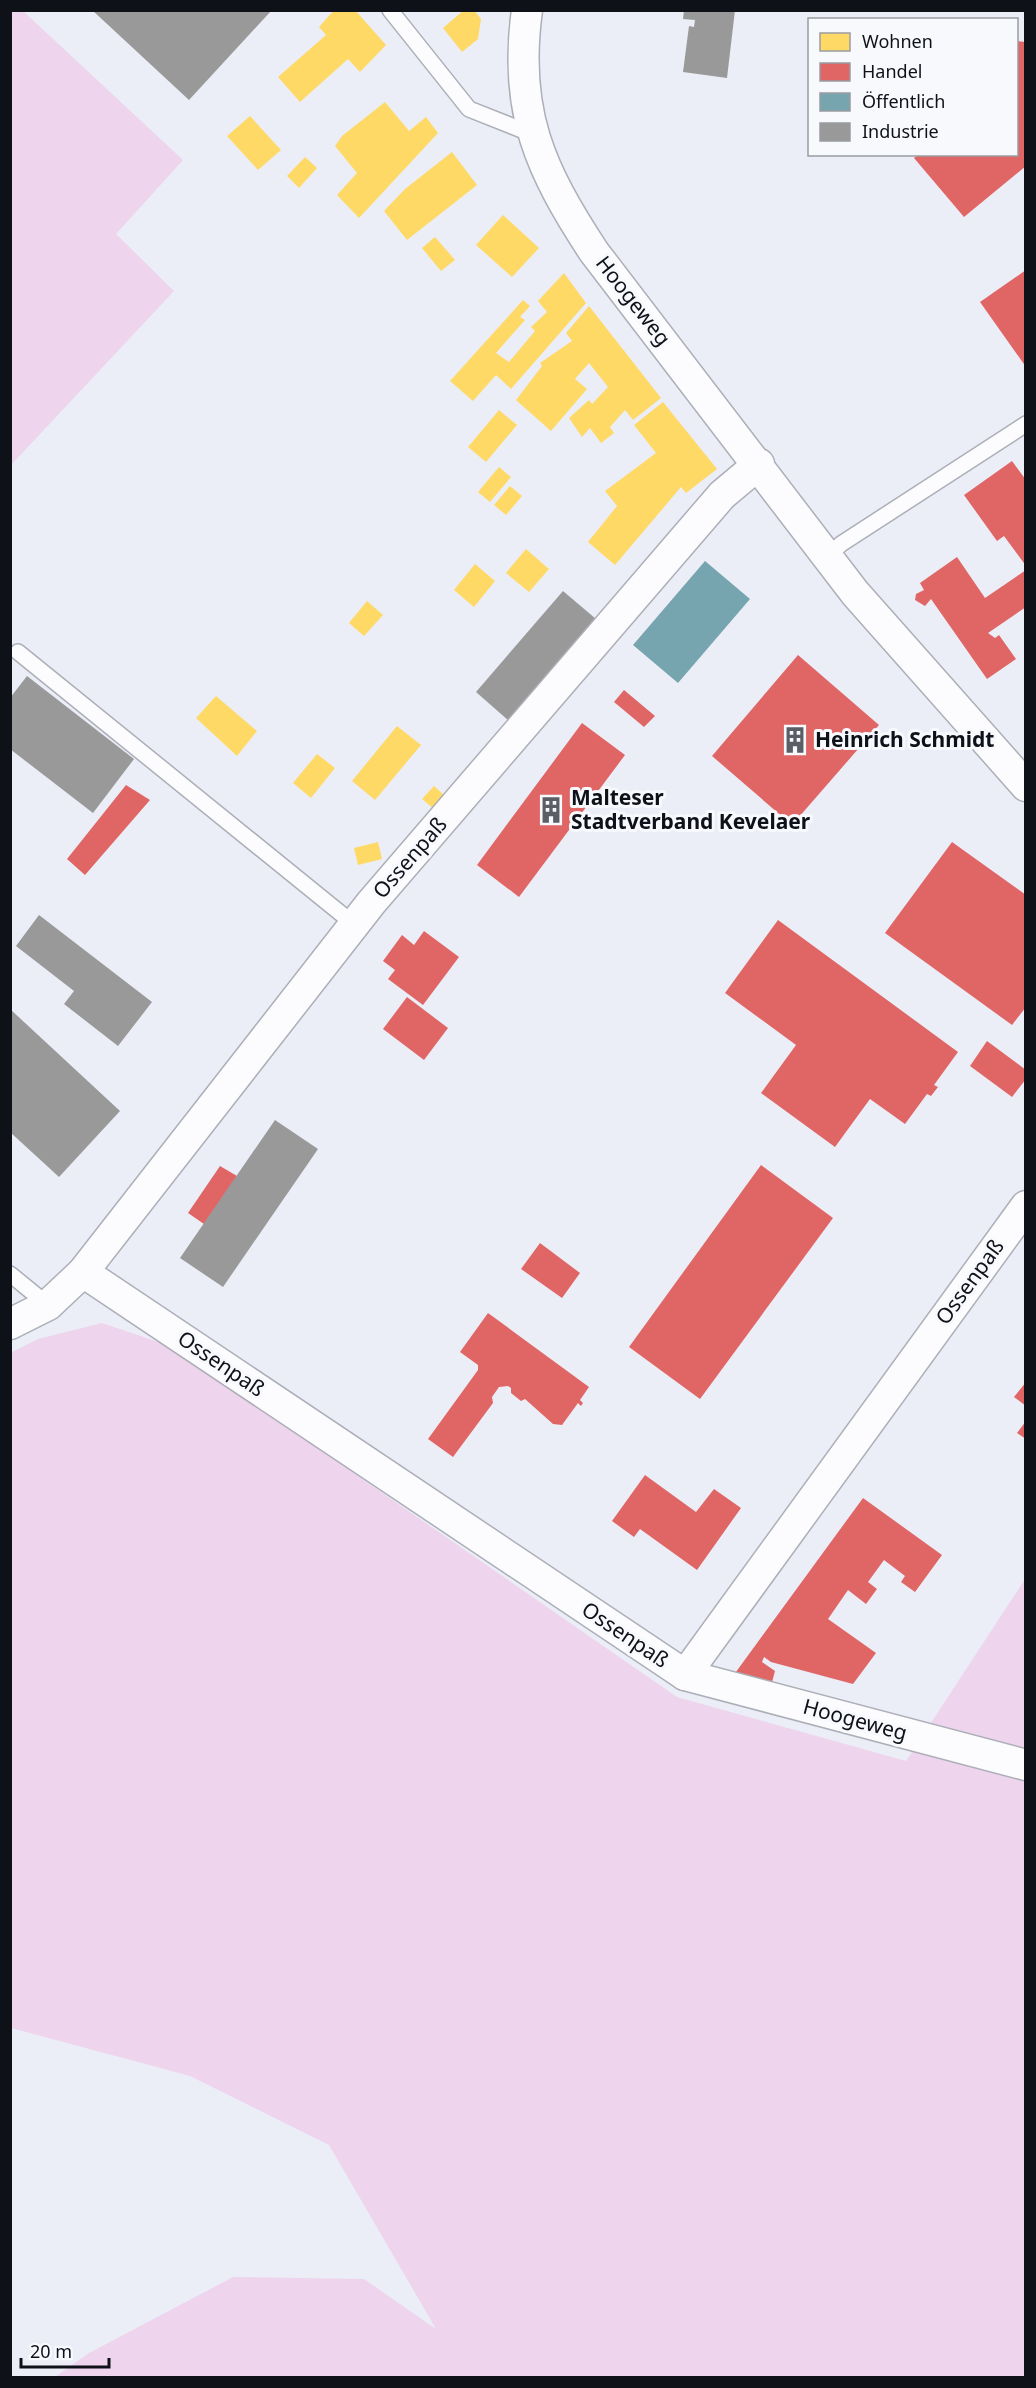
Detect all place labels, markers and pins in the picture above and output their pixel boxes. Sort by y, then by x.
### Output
building icon: Heinrich Schmidt [780,725,810,755]
place label: Heinrich Schmidt [815,725,994,753]
place label: Malteser Stadtverband Kevelaer [571,783,811,835]
building icon: Malteser Stadtverband Kevelaer [536,795,566,825]

